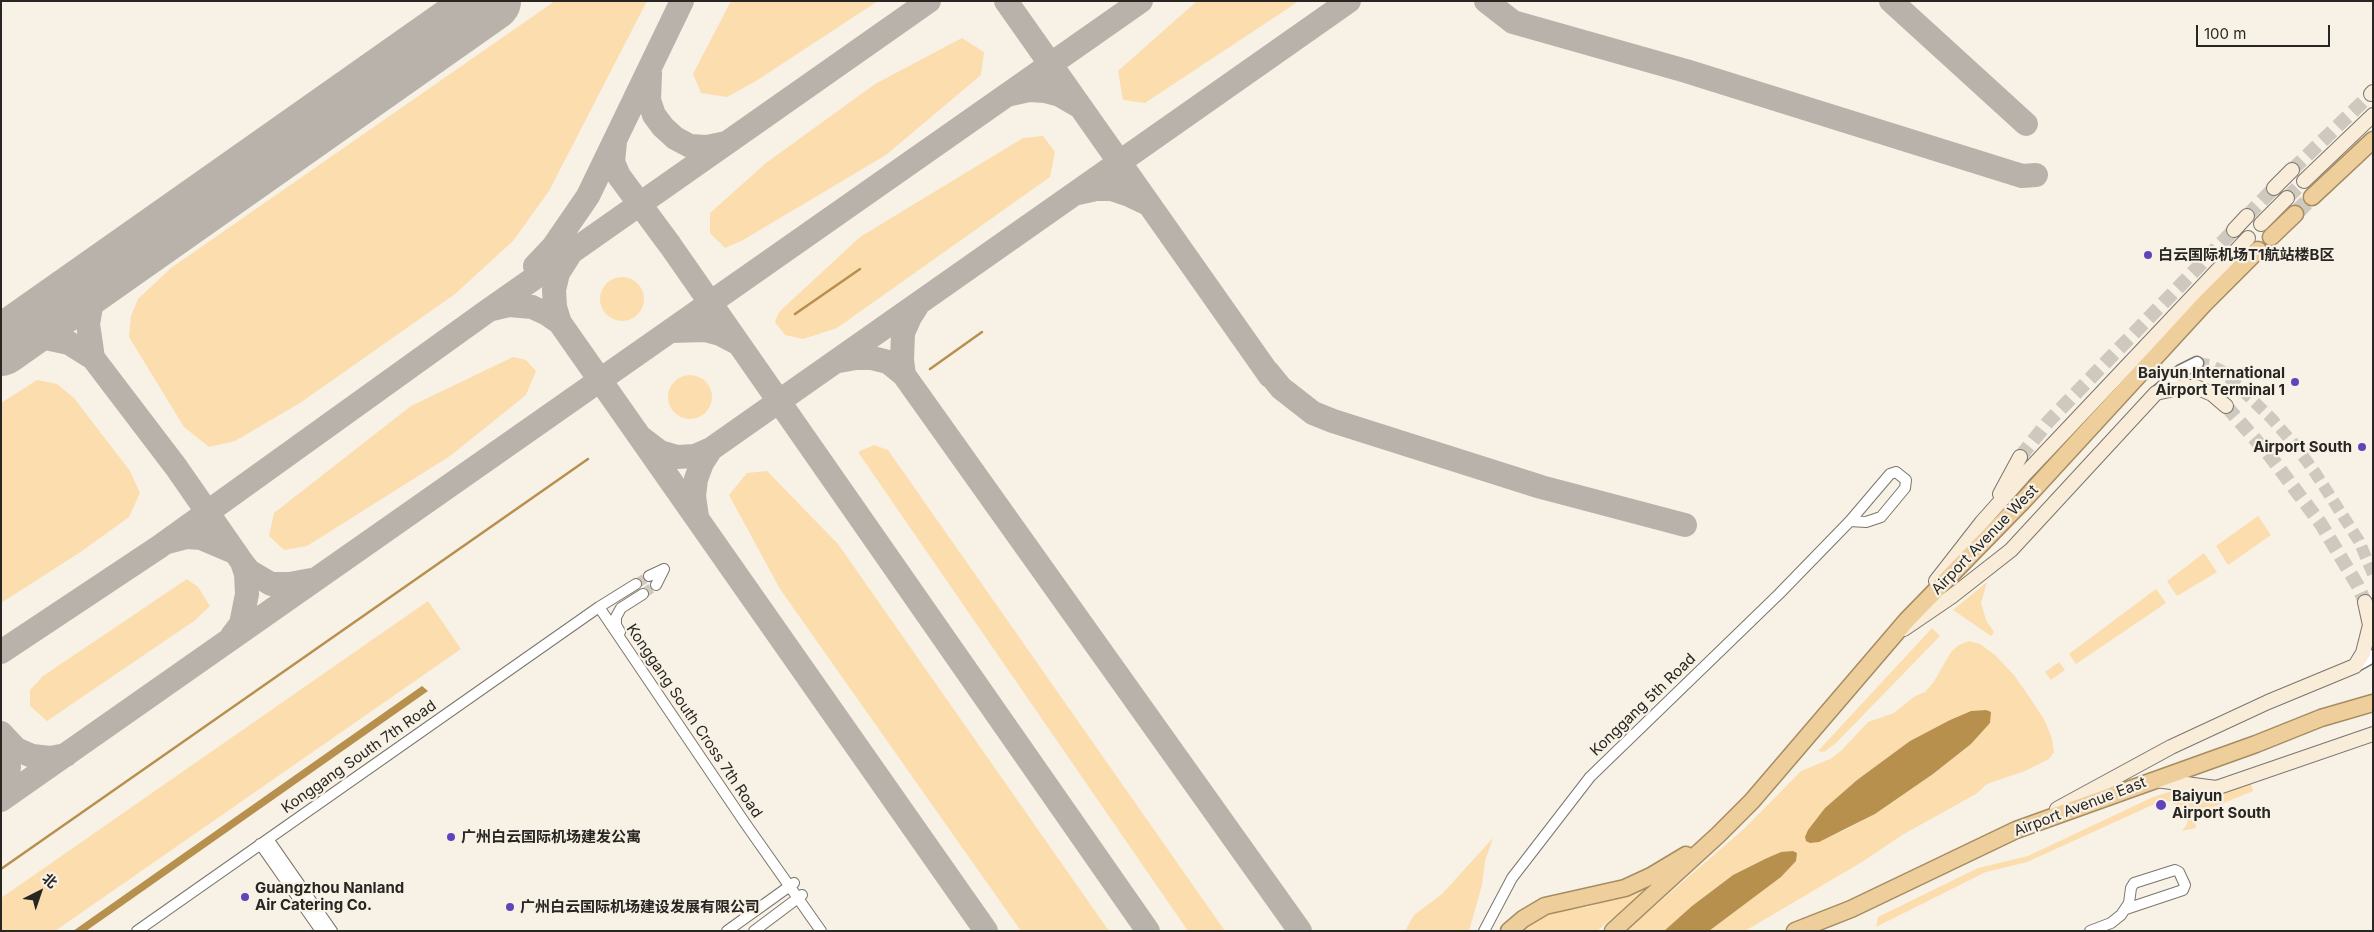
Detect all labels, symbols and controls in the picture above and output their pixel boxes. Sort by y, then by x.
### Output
scale bar [2199,15,2333,47]
text: 100 m [2204,24,2246,43]
place label: 白云国际机场T1航站楼B区 [2158,246,2334,264]
marker: 白云国际机场T1航站楼B区 [2142,249,2154,261]
place label: Baiyun International Airport Terminal 1 [2138,364,2285,399]
marker: Baiyun International Airport Terminal 1 [2289,376,2301,388]
place label: Airport South [2253,438,2352,456]
marker: Airport South [2356,441,2368,453]
street label: Airport Avenue West [1928,481,2042,599]
street label: Konggang South Cross 7th Road [622,621,766,821]
street label: Konggang 5th Road [1586,650,1700,760]
street label: Konggang South 7th Road [278,697,440,817]
street label: Airport Avenue East [2011,773,2149,841]
place label: Baiyun Airport South [2172,787,2271,822]
marker: Baiyun Airport South [2154,798,2168,812]
place label: 广州白云国际机场建发公寓 [461,828,641,846]
marker: 广州白云国际机场建发公寓 [445,831,457,843]
north arrow [15,867,65,917]
text: 北 [39,869,61,891]
place label: Guangzhou Nanland Air Catering Co. [255,879,404,914]
marker: Guangzhou Nanland Air Catering Co. [239,891,251,903]
place label: 广州白云国际机场建设发展有限公司 [520,898,760,916]
marker: 广州白云国际机场建设发展有限公司 [504,901,516,913]

